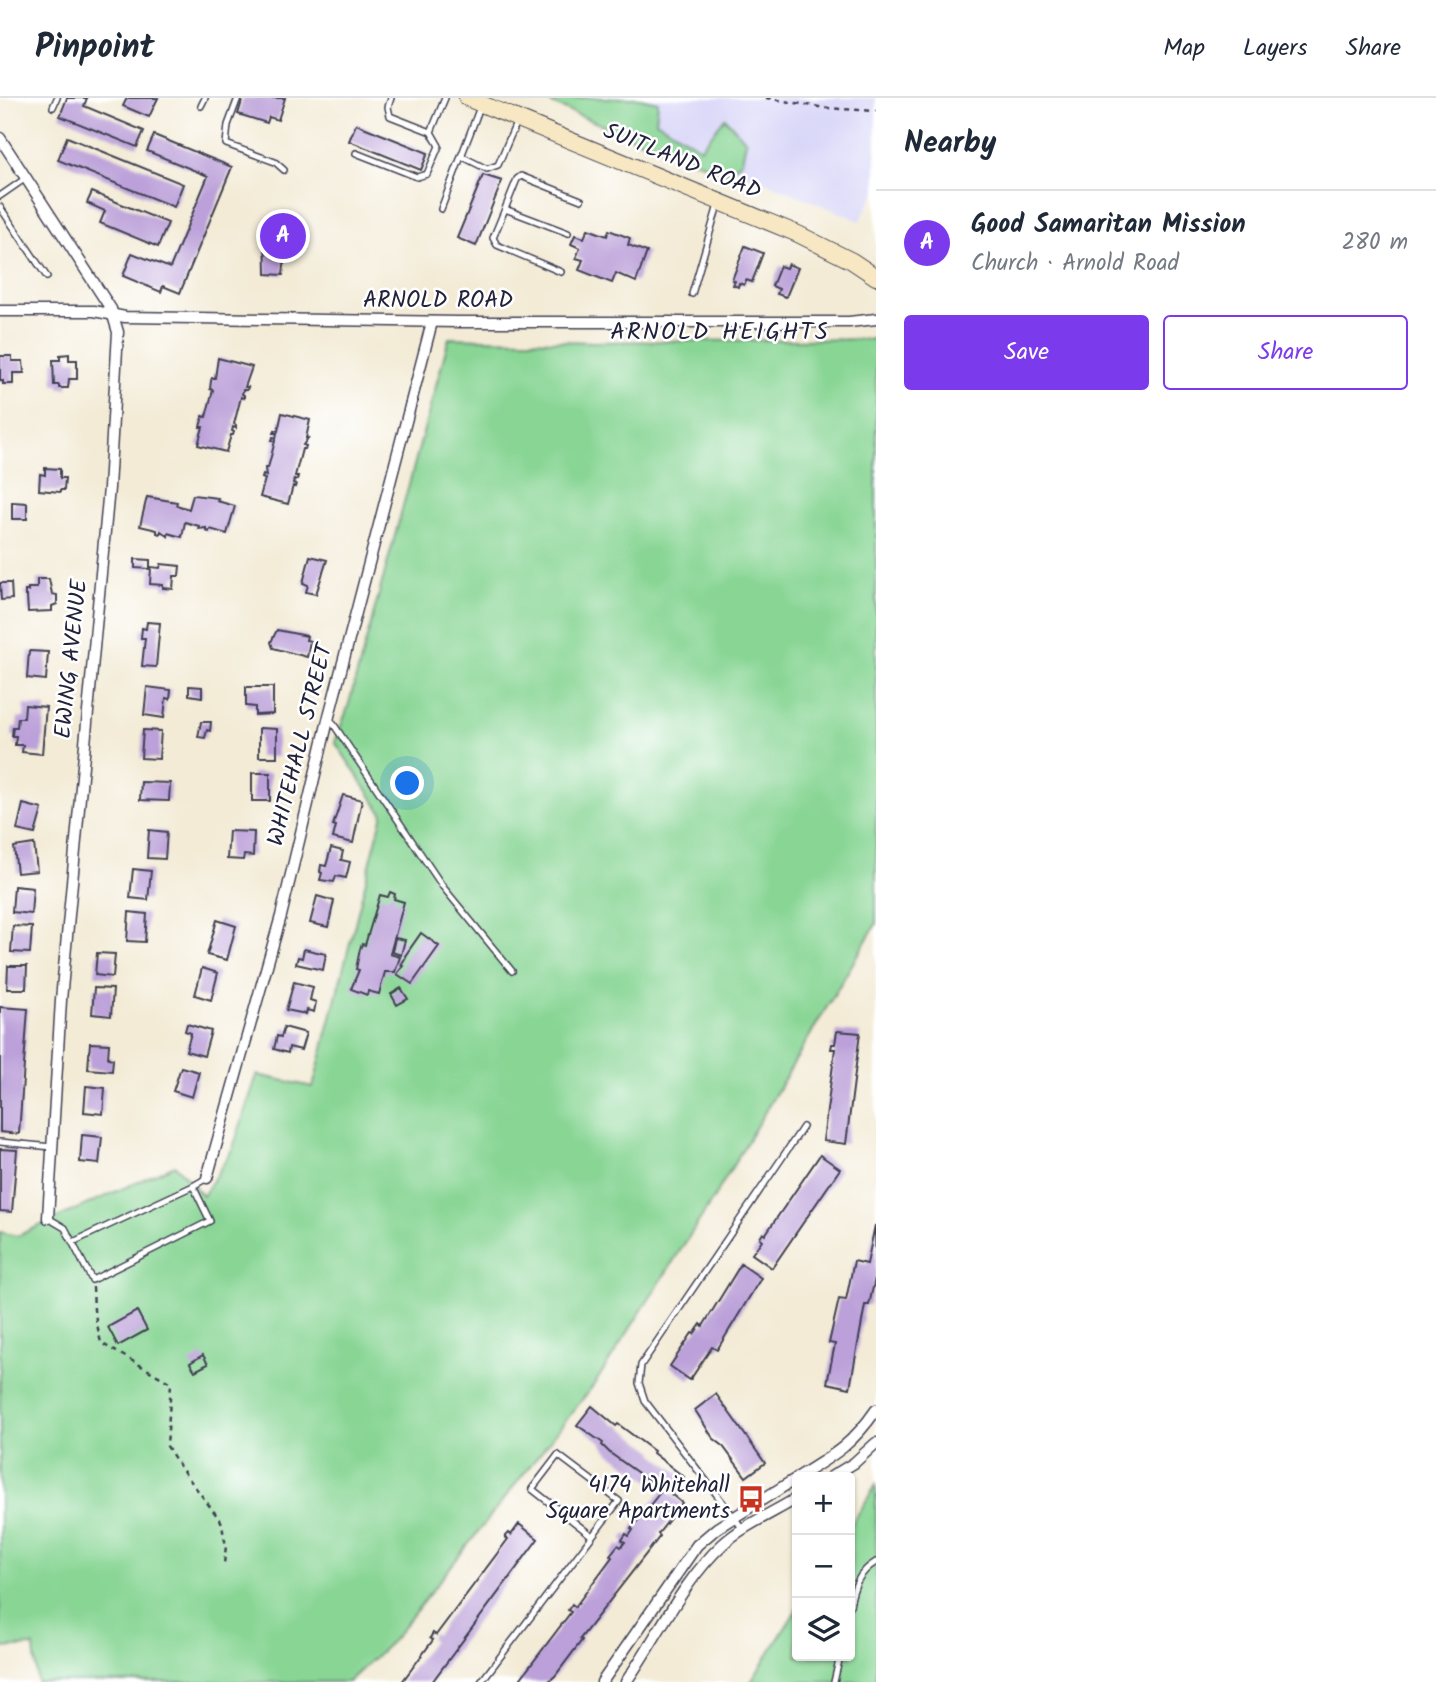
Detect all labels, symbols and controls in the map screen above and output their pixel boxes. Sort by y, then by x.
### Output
text: Pinpoint [35,22,155,75]
text: Map [1163,29,1205,68]
text: Layers [1243,29,1307,68]
text: Share [1345,29,1401,68]
street label: SUITLAND ROAD [597,114,767,210]
text: Nearby [904,120,996,168]
text: Good Samaritan Mission [971,204,1246,246]
pin: A [260,210,306,262]
text: A [920,225,934,261]
text: 280 m [1342,225,1408,261]
text: Church · Arnold Road [971,246,1179,282]
street label: ARNOLD ROAD [363,283,513,319]
district label: ARNOLD HEIGHTS [610,313,830,352]
button: Save [904,315,1149,390]
button: Share [1163,315,1408,390]
street label: EWING AVENUE [46,577,98,740]
street label: WHITEHALL STREET [258,638,344,850]
your location [390,766,424,800]
place label: 4174 Whitehall Square Apartments [546,1468,730,1530]
map controls [792,1472,855,1661]
button: + [792,1472,855,1535]
bus stop icon: 4174 Whitehall Square Apartments [736,1484,766,1514]
button: − [792,1535,855,1598]
button: layers [792,1598,855,1661]

